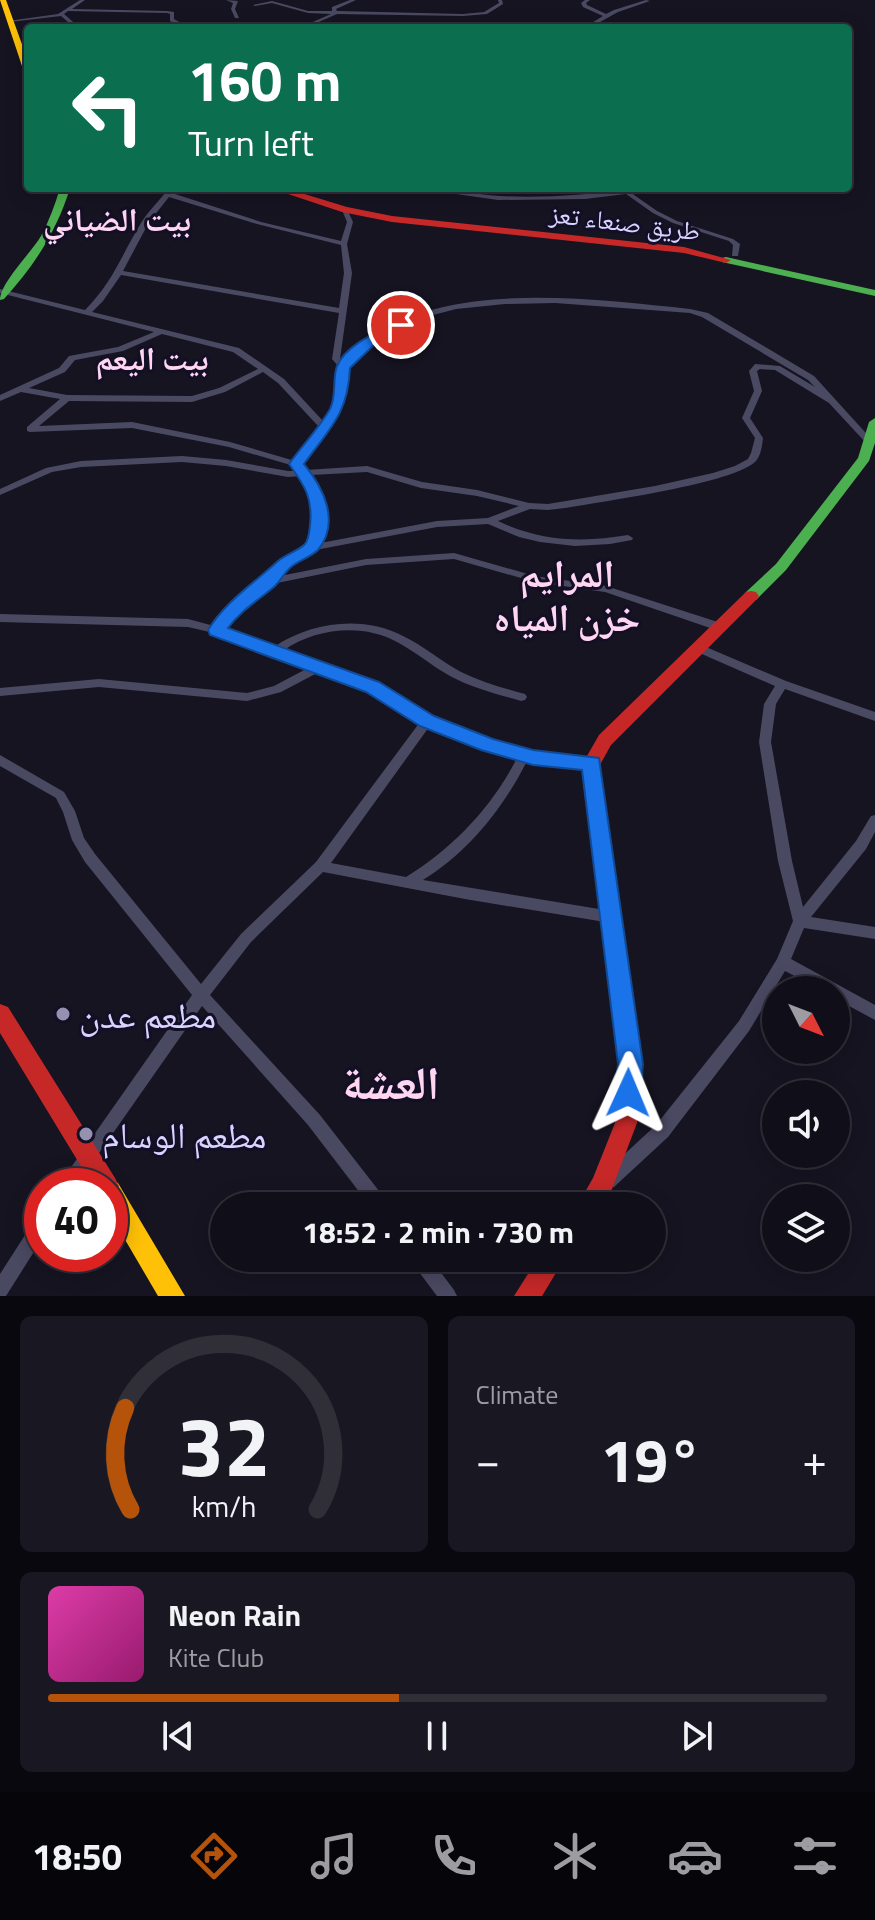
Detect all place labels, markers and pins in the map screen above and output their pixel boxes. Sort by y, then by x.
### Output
pin [367,291,435,359]
place label: مطعم عدن [79,987,216,1042]
marker: مطعم عدن [54,1005,72,1023]
place label: مطعم الوسام [102,1107,266,1162]
marker: مطعم الوسام [77,1125,95,1143]

